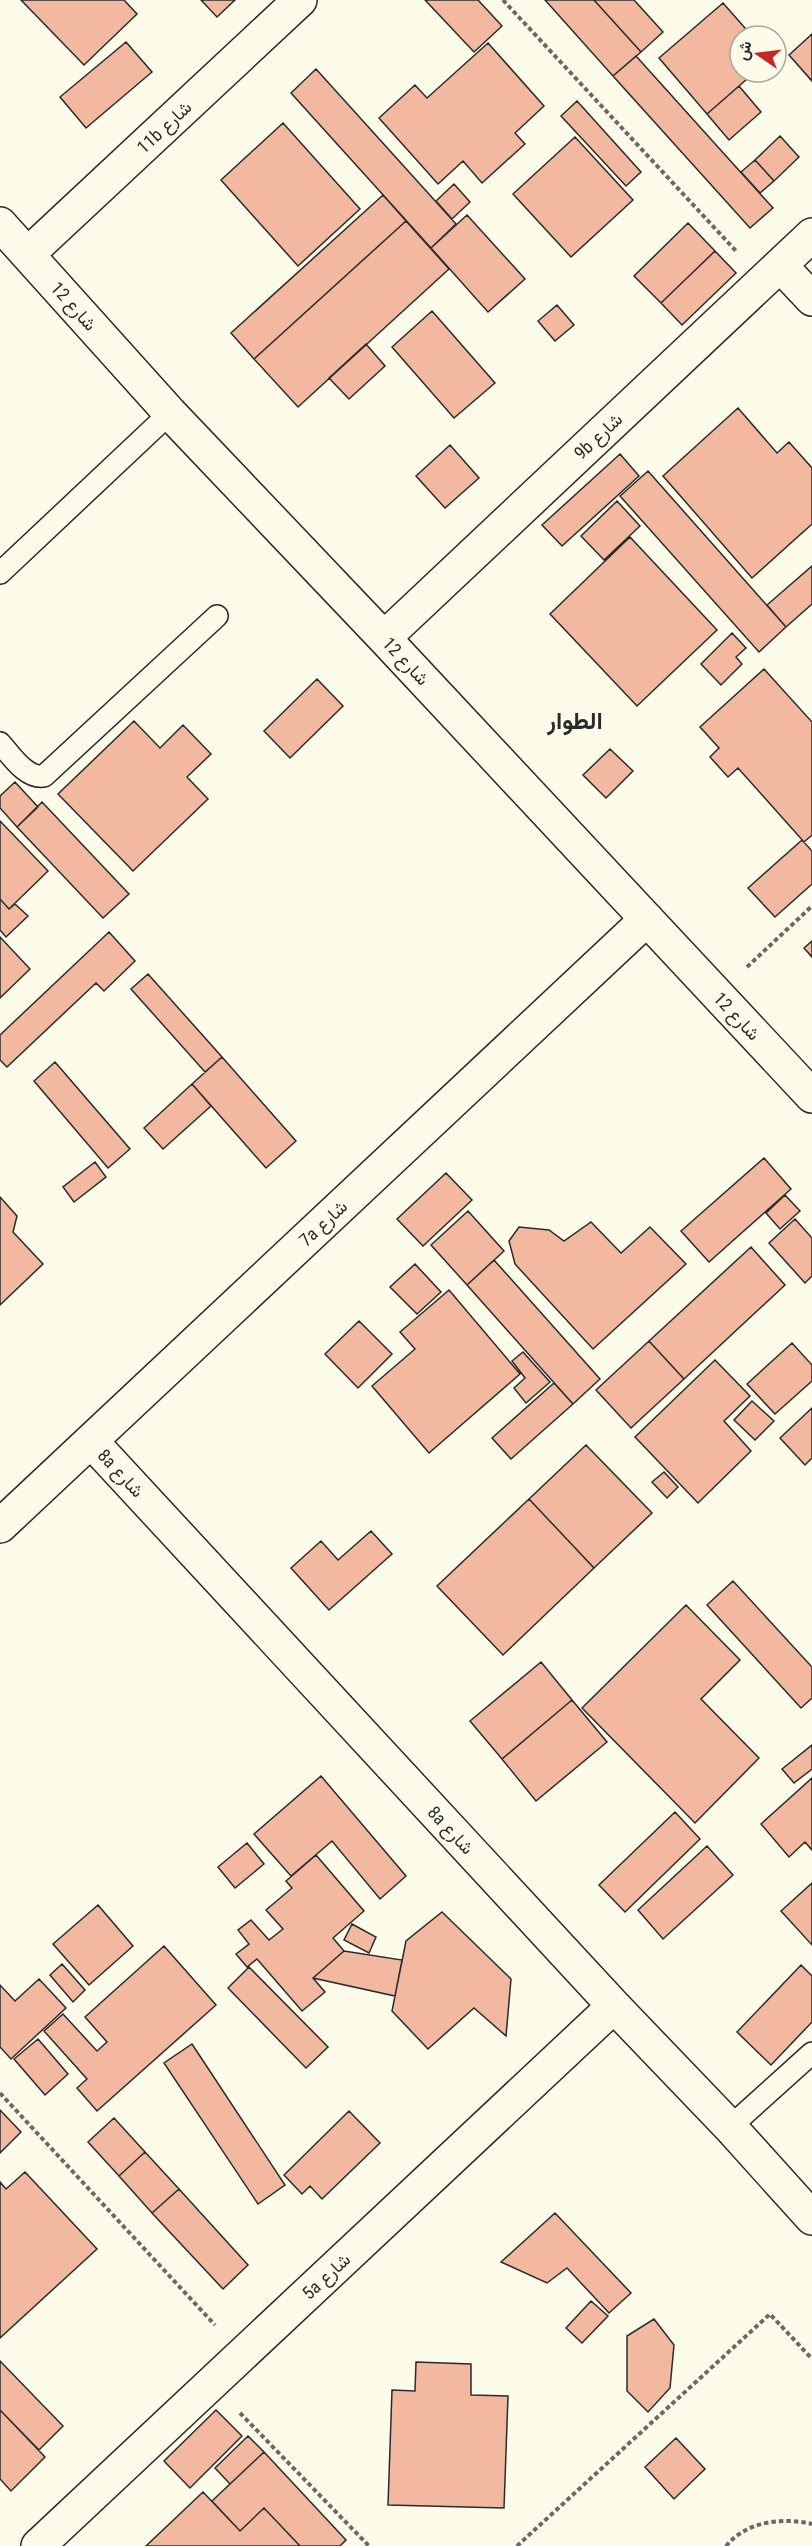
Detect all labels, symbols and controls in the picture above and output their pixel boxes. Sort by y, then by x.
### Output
north arrow [728,24,788,84]
text: ش [732,39,755,62]
street label: 11b شارع [132,96,197,159]
street label: شارع 12 [45,277,101,336]
street label: 9b شارع [570,409,628,465]
street label: شارع 12 [377,633,433,691]
district label: الطوار [546,707,603,736]
street label: شارع 12 [708,988,764,1046]
street label: 7a شارع [295,1196,353,1252]
street label: 8a شارع [92,1445,148,1503]
street label: 8a شارع [422,1802,478,1860]
street label: 5a شارع [298,2249,356,2305]

